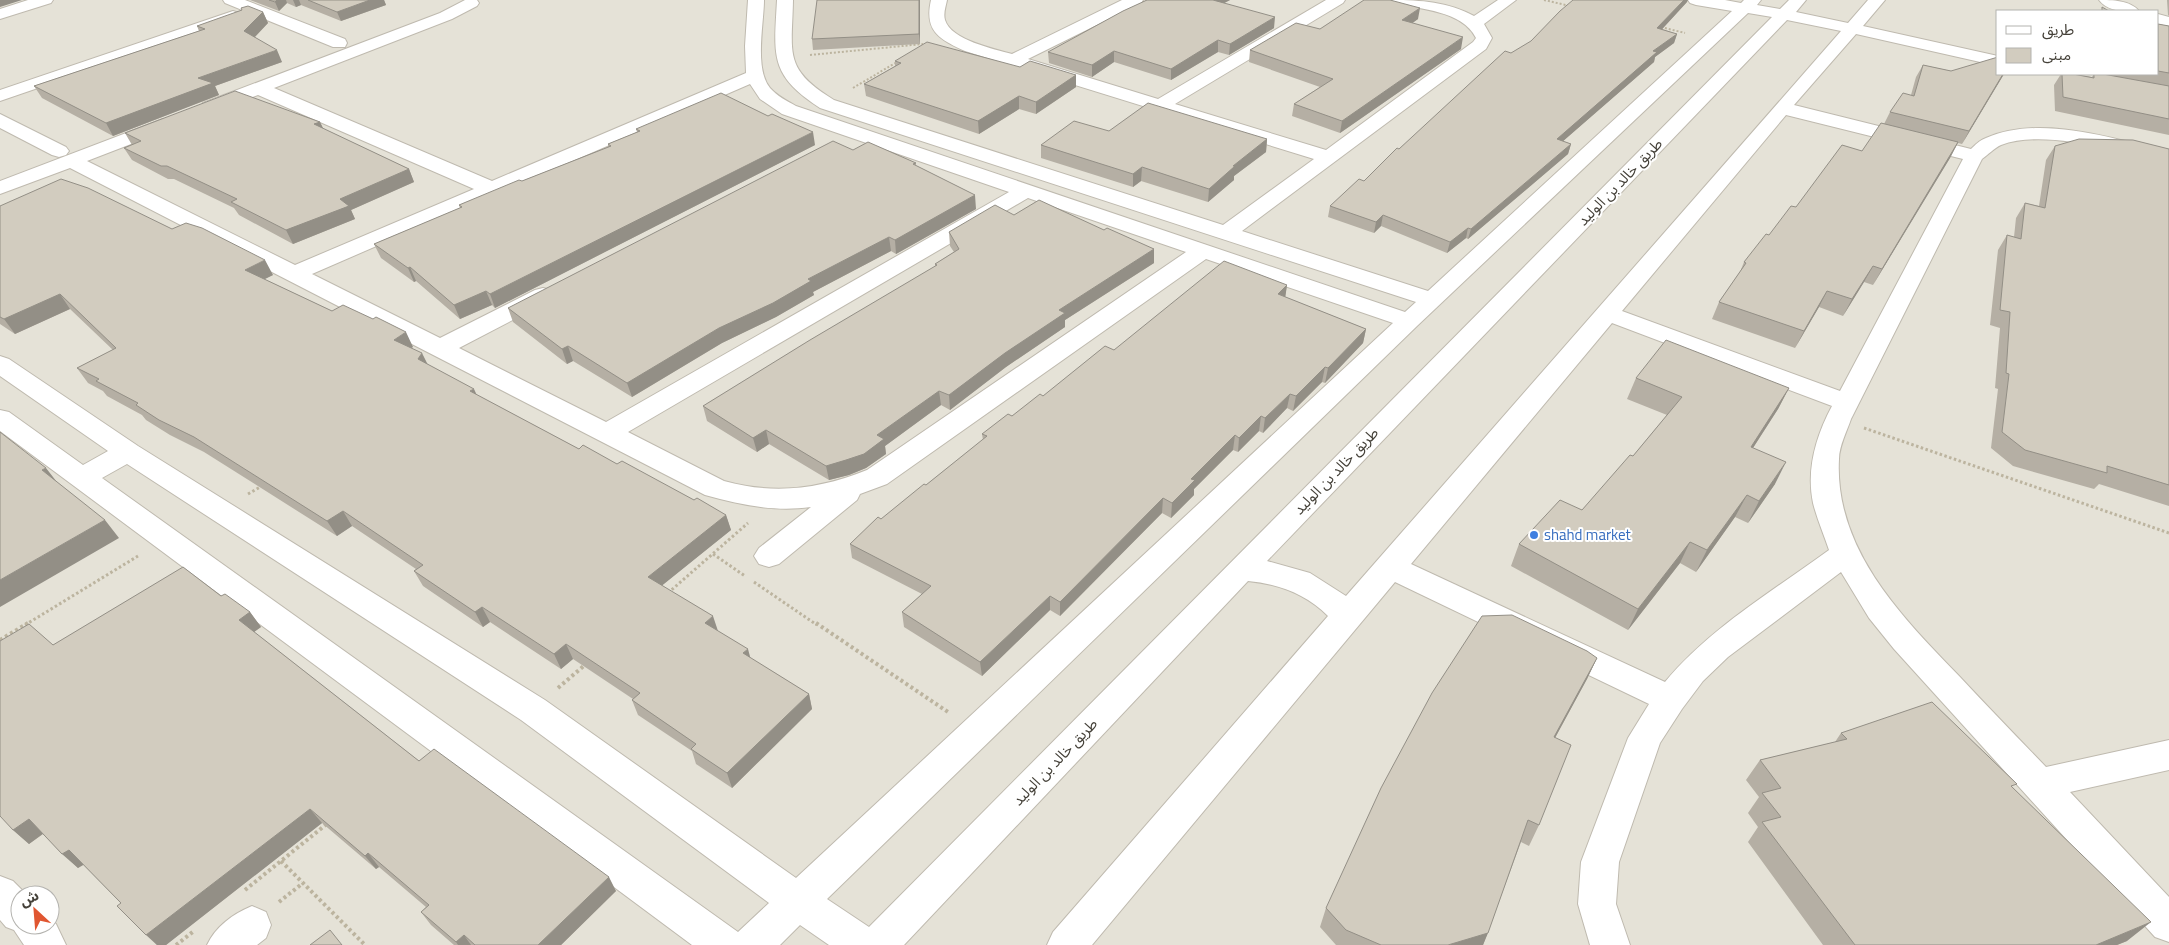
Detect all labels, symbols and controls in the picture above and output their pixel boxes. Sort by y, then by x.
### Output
legend [1996,10,2159,75]
text: طريق [2042,18,2074,41]
text: مبنى [2042,43,2071,66]
street label: طريق خالد بن الوليد [1572,133,1668,231]
street label: طريق خالد بن الوليد [1288,422,1384,520]
place label: shahd market [1544,523,1632,546]
marker: shahd market [1528,529,1540,541]
street label: طريق خالد بن الوليد [1007,713,1103,811]
text: ش [16,884,42,912]
north arrow [10,885,60,935]

